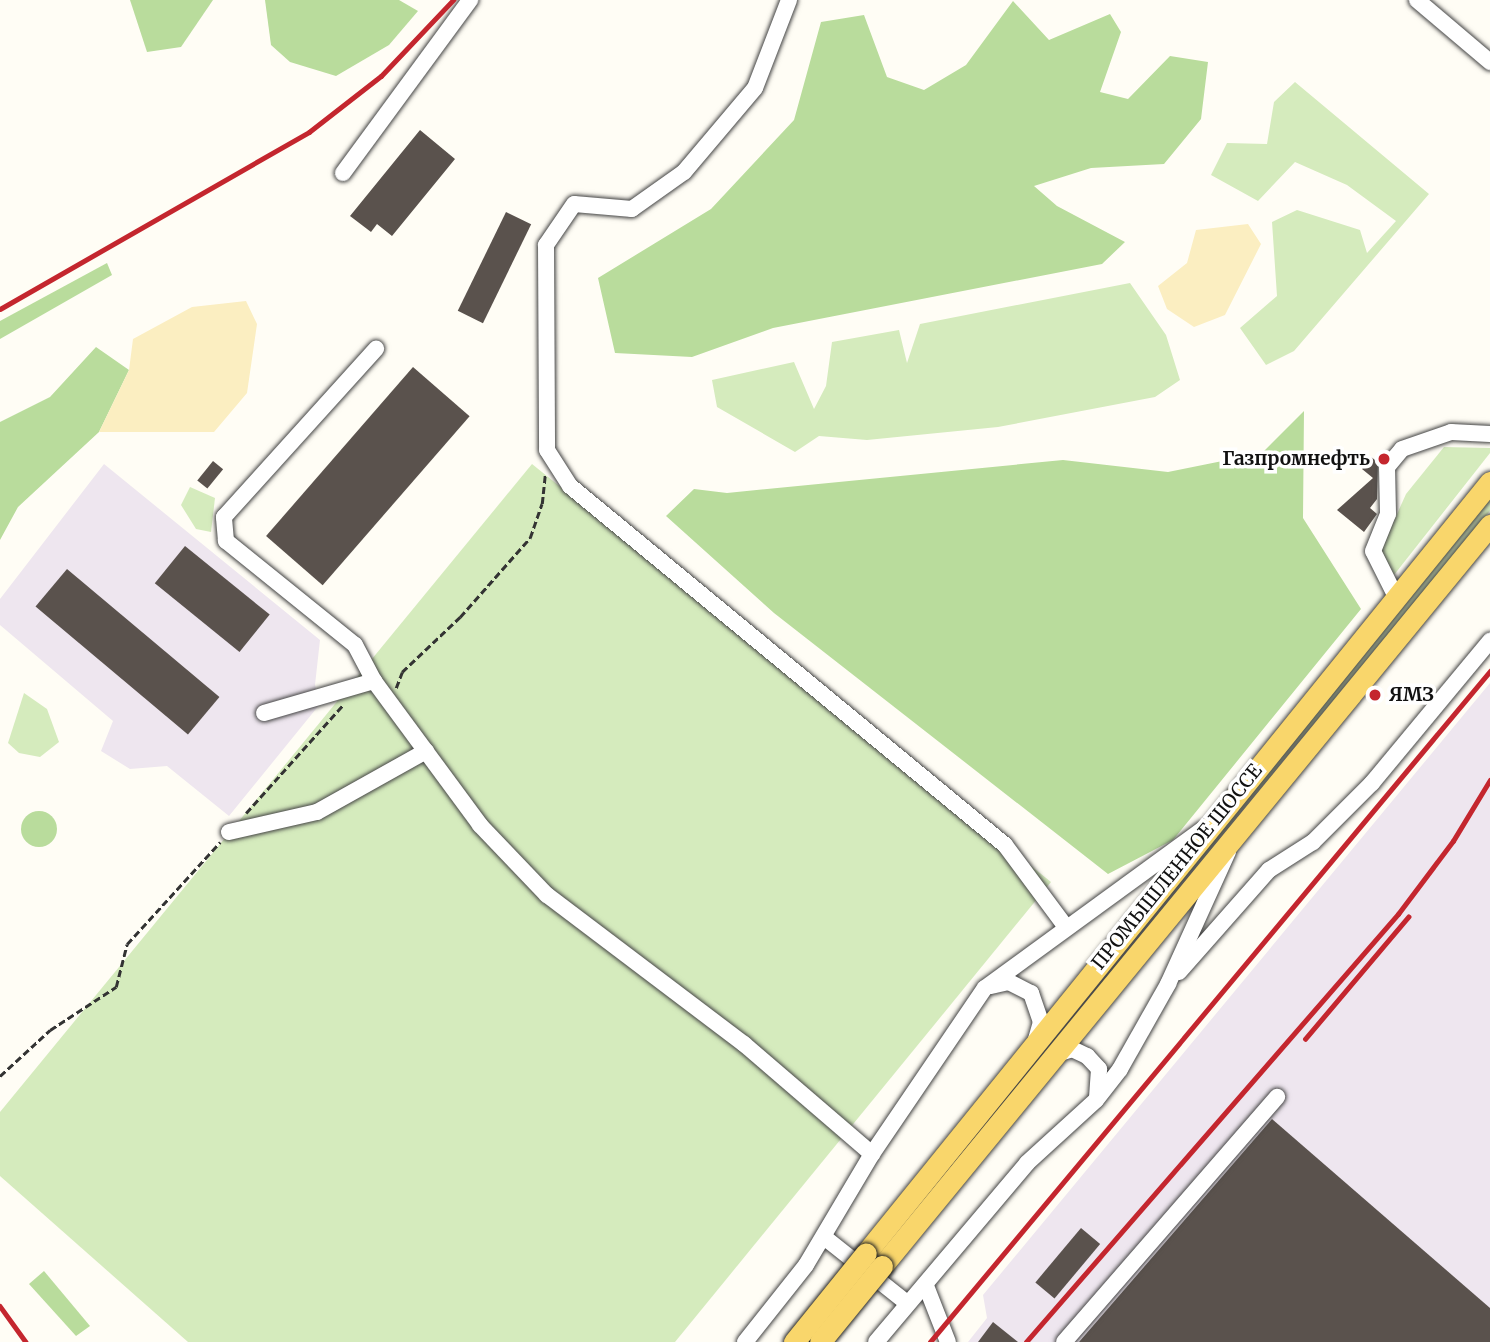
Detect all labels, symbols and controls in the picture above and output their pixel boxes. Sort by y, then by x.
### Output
place label: Газпромнефть [1222,448,1370,470]
marker: Газпромнефть [1376,451,1392,467]
place label: ЯМЗ [1389,684,1434,706]
marker: ЯМЗ [1367,687,1383,703]
street label: ПРОМЫШЛЕННОЕ ШОССЕ [1087,760,1267,974]

